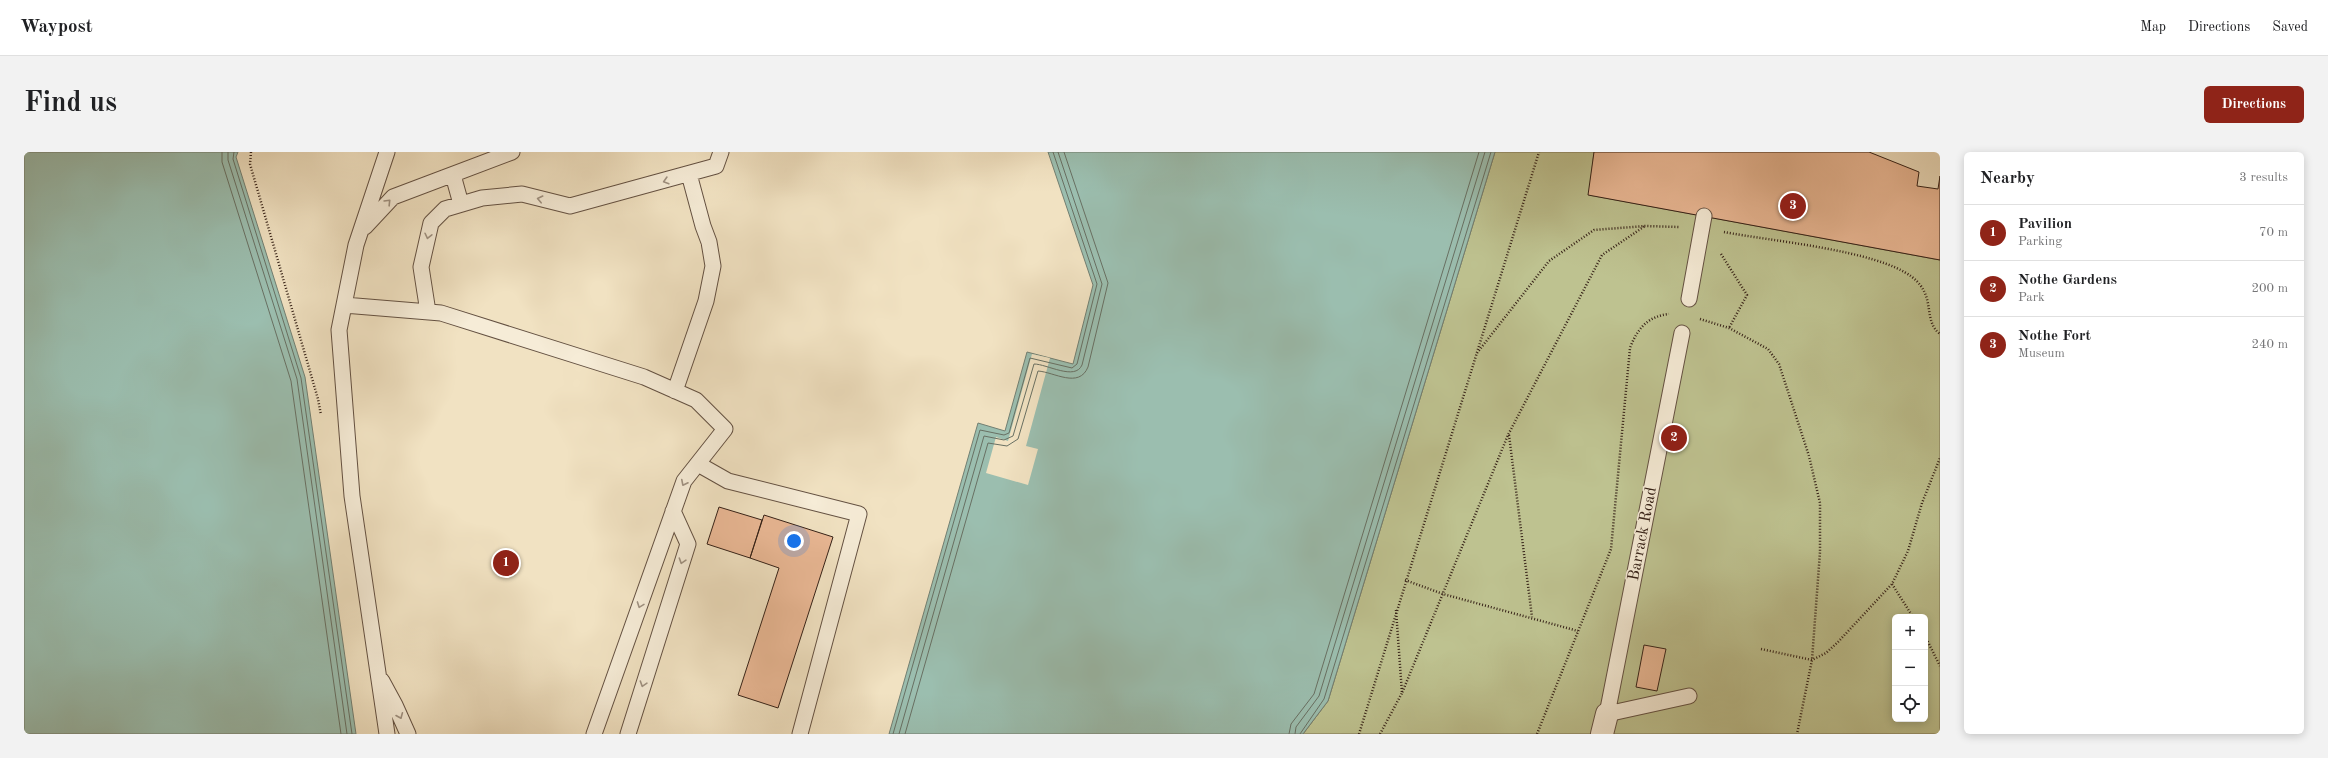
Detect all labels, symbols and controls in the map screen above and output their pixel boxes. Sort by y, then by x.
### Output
text: Waypost [20,18,93,37]
text: Map [2140,20,2166,34]
text: Directions [2188,20,2250,34]
text: Saved [2272,20,2308,34]
button: Directions [2204,86,2304,123]
text: Find us [24,90,117,118]
text: Nearby [1980,170,2035,187]
text: 3 results [2239,171,2288,184]
one-way arrow [663,176,670,185]
pin: 3 [1780,191,1806,221]
one-way arrow [537,195,543,203]
one-way arrow [383,199,391,207]
text: Pavilion [2018,217,2072,232]
text: 1 [1989,226,1997,239]
text: 70 m [2259,226,2288,239]
one-way arrow [425,232,433,239]
text: Parking [2018,235,2062,248]
text: Nothe Gardens [2018,273,2117,288]
text: 2 [1989,282,1997,295]
text: 200 m [2251,282,2288,295]
text: Park [2018,291,2045,304]
text: Nothe Fort [2018,329,2091,344]
text: 3 [1989,338,1997,351]
text: 240 m [2251,338,2288,351]
text: Museum [2018,347,2065,360]
pin: 2 [1661,423,1687,453]
one-way arrow [681,478,689,486]
street label: Barrack Road [1626,486,1660,582]
your location [784,531,804,551]
pin: 1 [493,548,519,578]
one-way arrow [678,557,687,564]
one-way arrow [636,601,645,608]
map controls [1892,614,1928,722]
button: + [1892,614,1928,650]
button: − [1892,650,1928,686]
one-way arrow [639,681,648,688]
button: locate [1892,686,1928,722]
one-way arrow [395,711,403,719]

